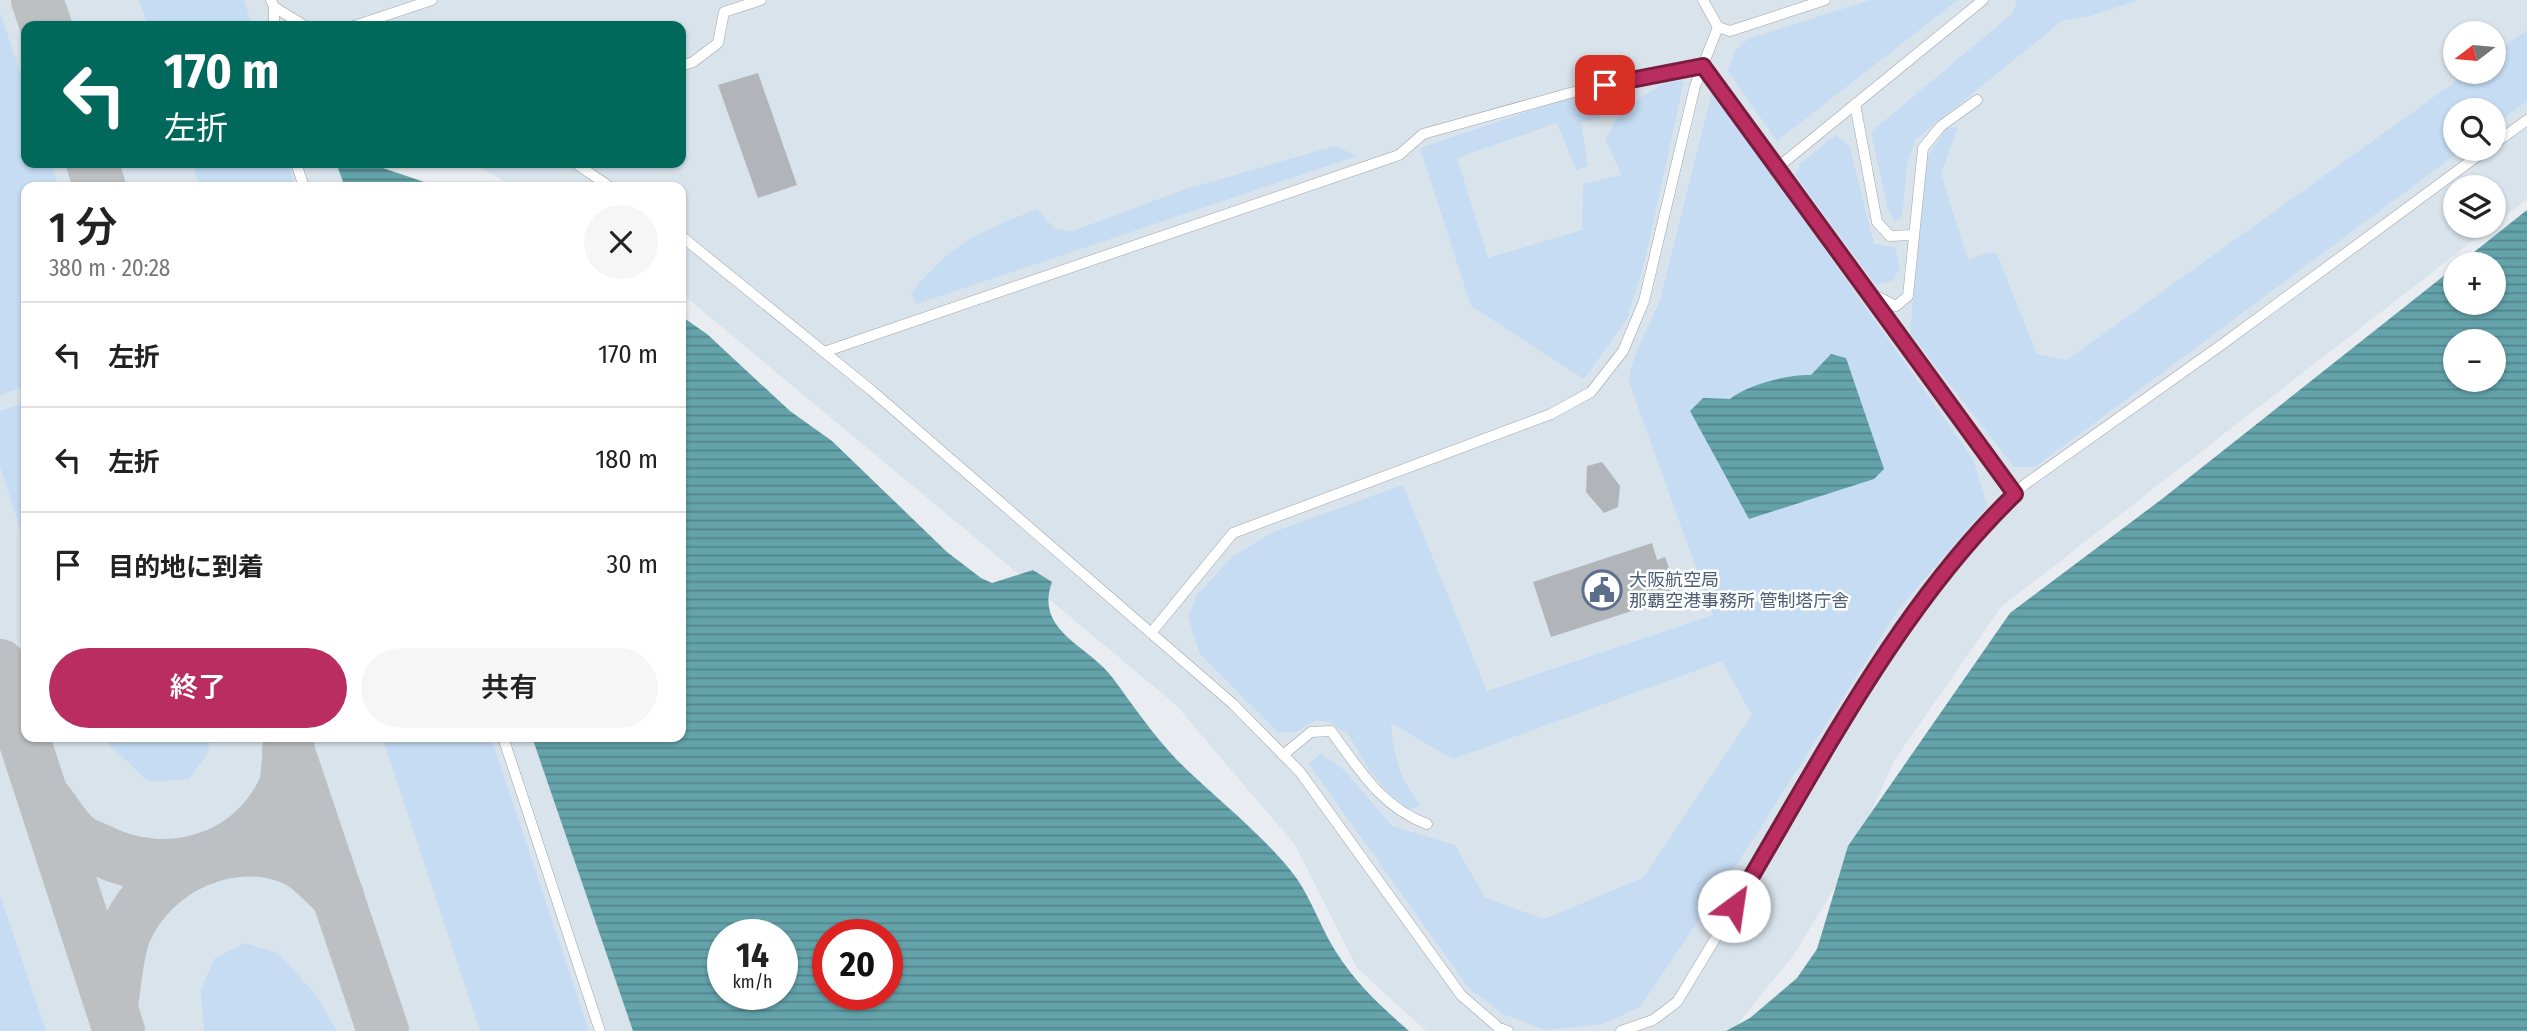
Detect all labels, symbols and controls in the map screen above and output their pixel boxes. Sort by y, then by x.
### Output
north arrow [2443,21,2506,84]
map controls [2443,21,2506,392]
text: 170 m [164,42,280,101]
icon: left [49,49,140,140]
pin [1575,55,1635,115]
icon: arrive [1586,66,1624,104]
button: search [2443,98,2506,161]
text: 左折 [164,109,228,147]
button: layers [2443,175,2506,238]
text: 1 分 [49,203,118,253]
button: close [584,205,658,279]
button: + [2443,252,2506,315]
text: 380 m · 20:28 [49,254,170,282]
button: − [2443,329,2506,392]
icon: left [49,336,87,374]
text: 170 m [598,339,658,370]
text: 左折 [108,342,160,373]
icon: left [49,441,87,479]
text: 180 m [595,444,658,475]
text: 左折 [108,447,160,478]
icon: arrive [49,546,87,584]
text: 30 m [607,549,658,580]
text: 目的地に到着 [108,552,264,583]
public building icon: 大阪航空局 那覇空港事務所 管制塔庁舎 [1581,569,1623,611]
place label: 大阪航空局 那覇空港事務所 管制塔庁舎 [1629,569,1849,612]
button: 終了 [49,648,347,728]
button: 共有 [361,648,658,728]
position arrow [1697,869,1771,943]
speed limit sign: 20 [812,919,903,1010]
text: 14 [736,934,769,976]
text: km/h [732,971,773,993]

